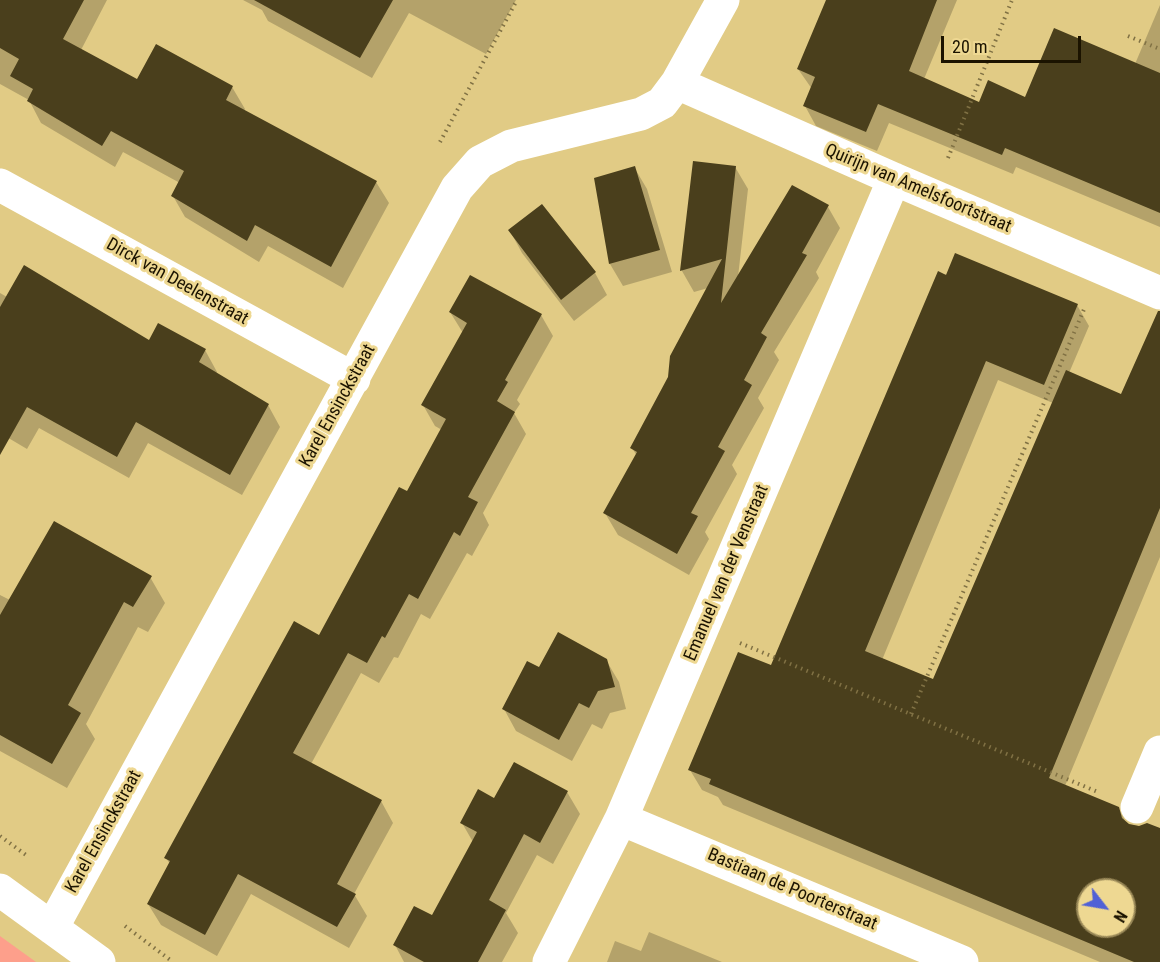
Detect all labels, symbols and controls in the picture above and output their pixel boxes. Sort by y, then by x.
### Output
scale bar [944,24,1084,62]
text: 20 m [952,36,987,57]
street label: Quirijn van Amelsfoortstraat [822,140,1014,238]
street label: Dirck van Deelenstraat [102,234,252,330]
street label: Karel Ensinckstraat [295,341,381,471]
street label: Emanuel van der Venstraat [680,482,774,664]
street label: Karel Ensinckstraat [61,767,147,897]
street label: Bastiaan de Poorterstraat [704,844,880,936]
north arrow [1076,878,1136,938]
text: N [1109,907,1131,926]

